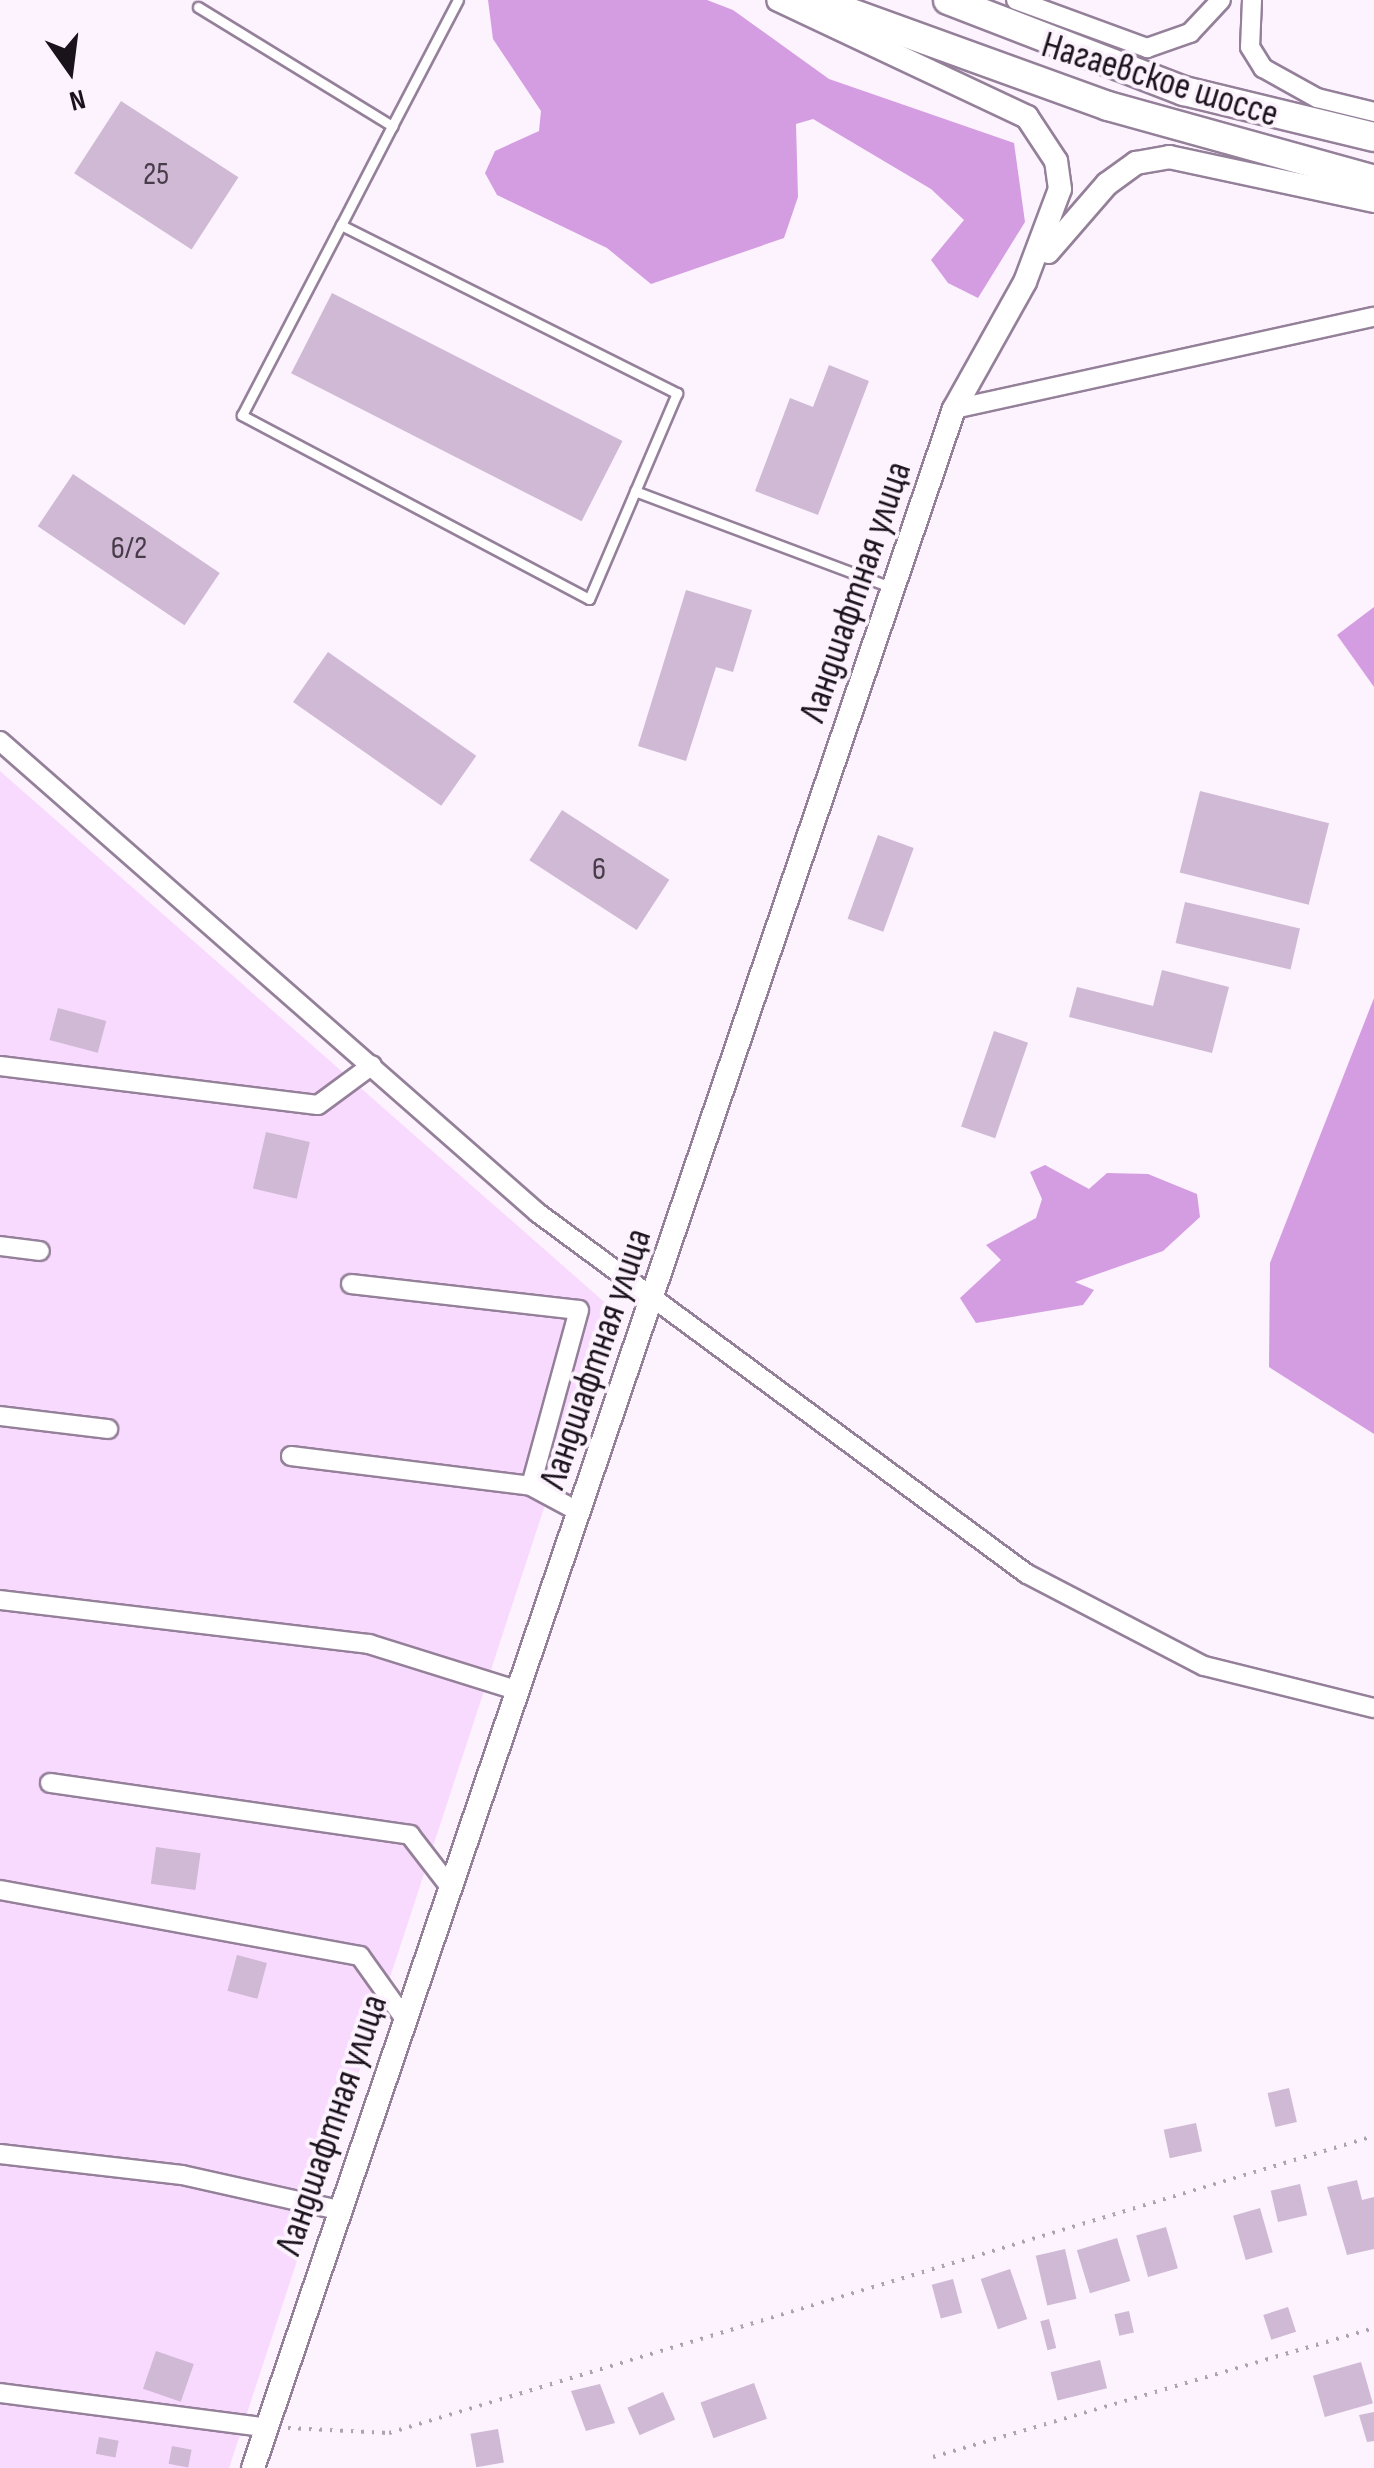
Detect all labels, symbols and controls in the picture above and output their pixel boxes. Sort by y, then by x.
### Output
north arrow [20,20,120,120]
street label: Нагаевское шоссе [1036,22,1284,138]
text: N [66,82,89,117]
house number: 25 [143,156,169,194]
street label: Ландшафтная улица [790,456,922,728]
house number: 6/2 [111,530,147,568]
house number: 6 [592,851,606,889]
street label: Ландшафтная улица [530,1223,662,1495]
street label: Ландшафтная улица [266,1989,398,2261]

